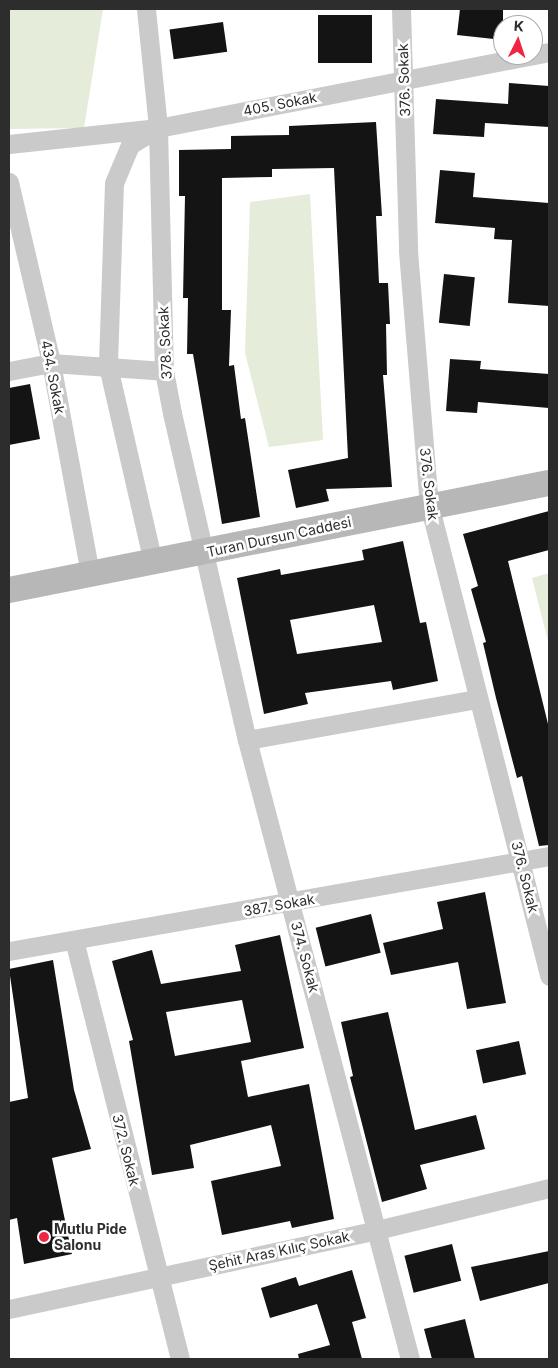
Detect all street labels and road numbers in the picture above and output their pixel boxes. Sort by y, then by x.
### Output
street label: 376. Sokak [394,43,414,117]
street label: 405. Sokak [242,89,318,119]
street label: 378. Sokak [155,306,175,380]
street label: 434. Sokak [38,339,68,415]
street label: 376. Sokak [416,447,442,521]
street label: Turan Dursun Caddesi [205,513,353,561]
street label: 376. Sokak [508,839,542,915]
street label: 387. Sokak [242,890,316,920]
street label: 374. Sokak [287,920,323,994]
street label: 372. Sokak [109,1112,143,1188]
street label: Şehit Aras Kılıç Sokak [207,1228,351,1274]

